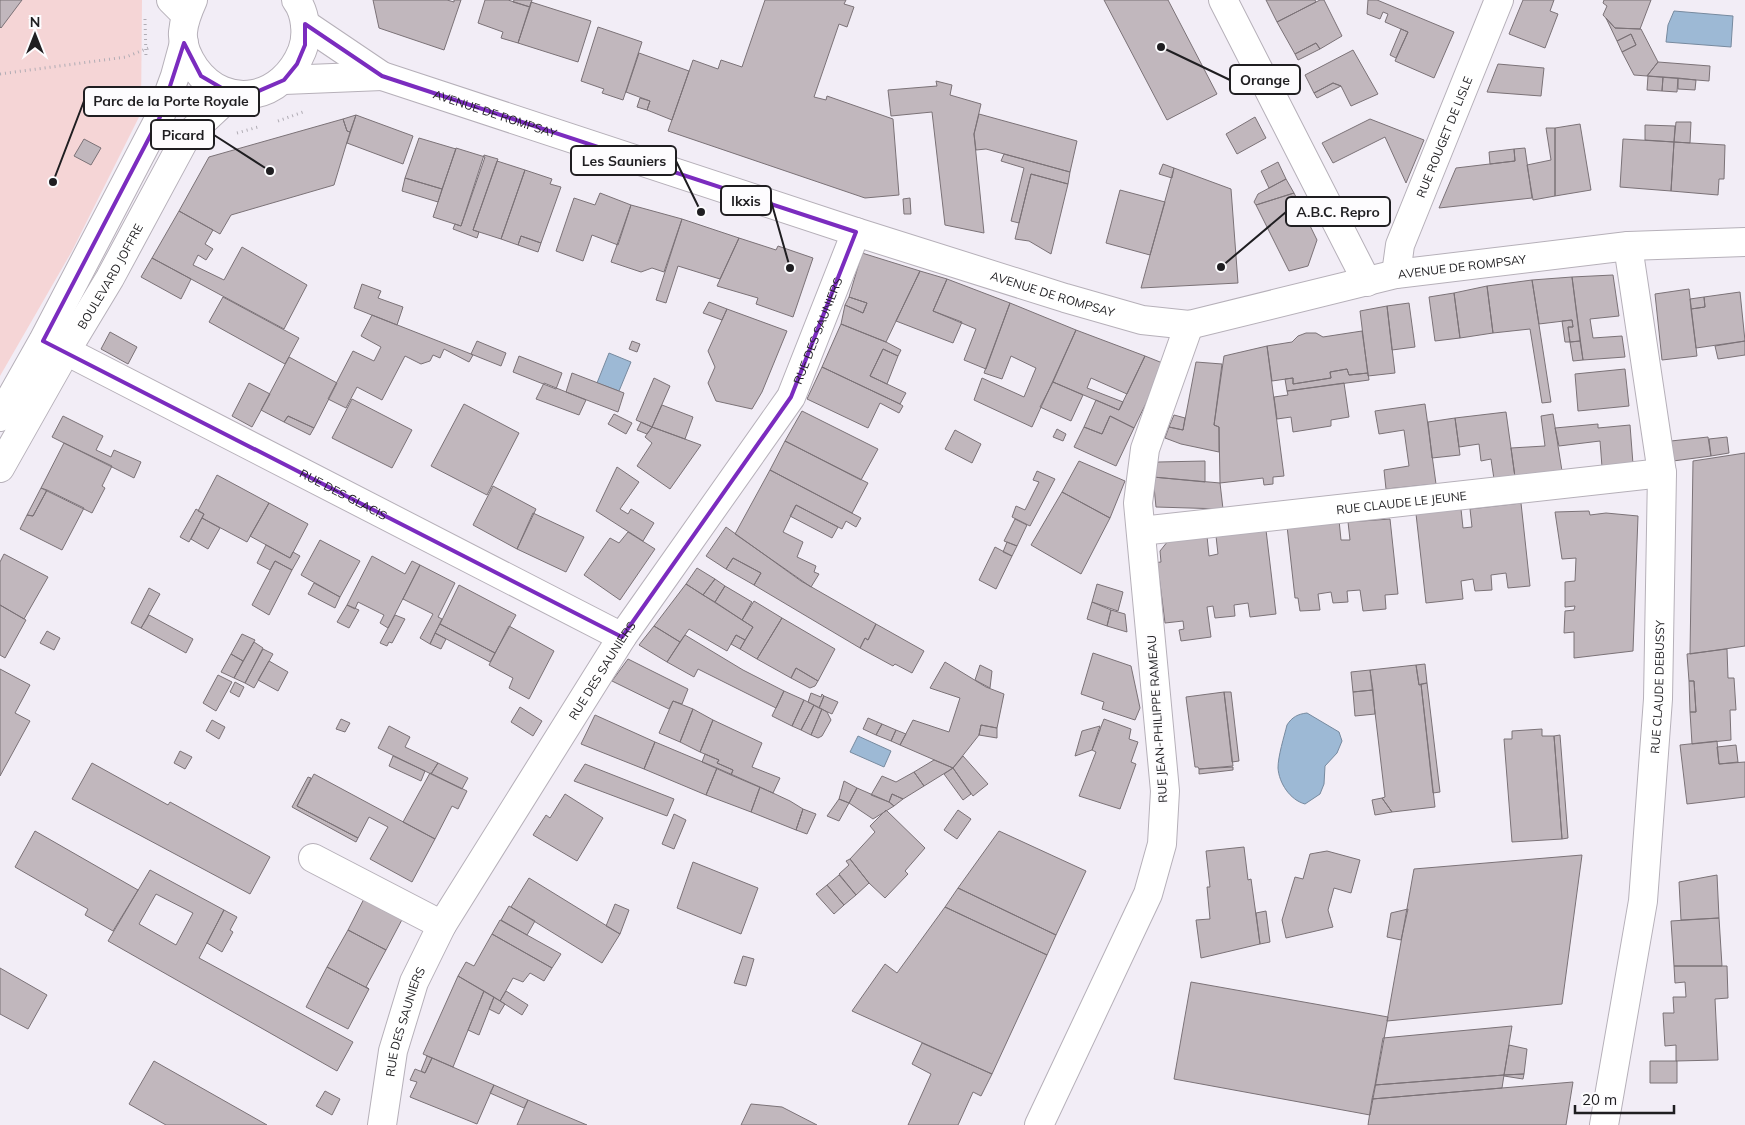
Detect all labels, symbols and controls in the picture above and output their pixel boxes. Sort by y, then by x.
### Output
north arrow [10,10,60,60]
text: N [30,13,40,31]
callout: Orange [1230,65,1300,94]
text: Orange [1240,71,1290,89]
street label: RUE ROUGET DE LISLE [1413,74,1475,200]
street label: AVENUE DE ROMPSAY [431,86,559,141]
callout: Parc de la Porte Royale [84,87,259,116]
text: Parc de la Porte Royale [93,92,249,110]
callout: Picard [151,120,214,149]
text: Picard [162,126,204,144]
callout: Les Sauniers [571,146,676,175]
text: Les Sauniers [582,152,666,170]
callout: Ikxis [721,186,771,215]
text: Ikxis [731,192,761,210]
callout: A.B.C. Repro [1286,197,1390,226]
text: A.B.C. Repro [1296,203,1380,221]
street label: BOULEVARD JOFFRE [74,221,145,332]
street label: AVENUE DE ROMPSAY [1397,251,1528,281]
street label: AVENUE DE ROMPSAY [989,267,1117,320]
street label: RUE DES SAUNIERS [789,275,845,386]
street label: RUE DES GLACIS [297,465,390,523]
street label: RUE CLAUDE LE JEUNE [1335,487,1467,517]
street label: RUE DES SAUNIERS [565,618,638,722]
street label: RUE CLAUDE DEBUSSY [1646,619,1667,754]
street label: RUE JEAN-PHILIPPE RAMEAU [1144,635,1170,803]
street label: RUE DES SAUNIERS [382,964,428,1078]
scale bar [1575,1082,1674,1114]
text: 20 m [1582,1090,1617,1109]

